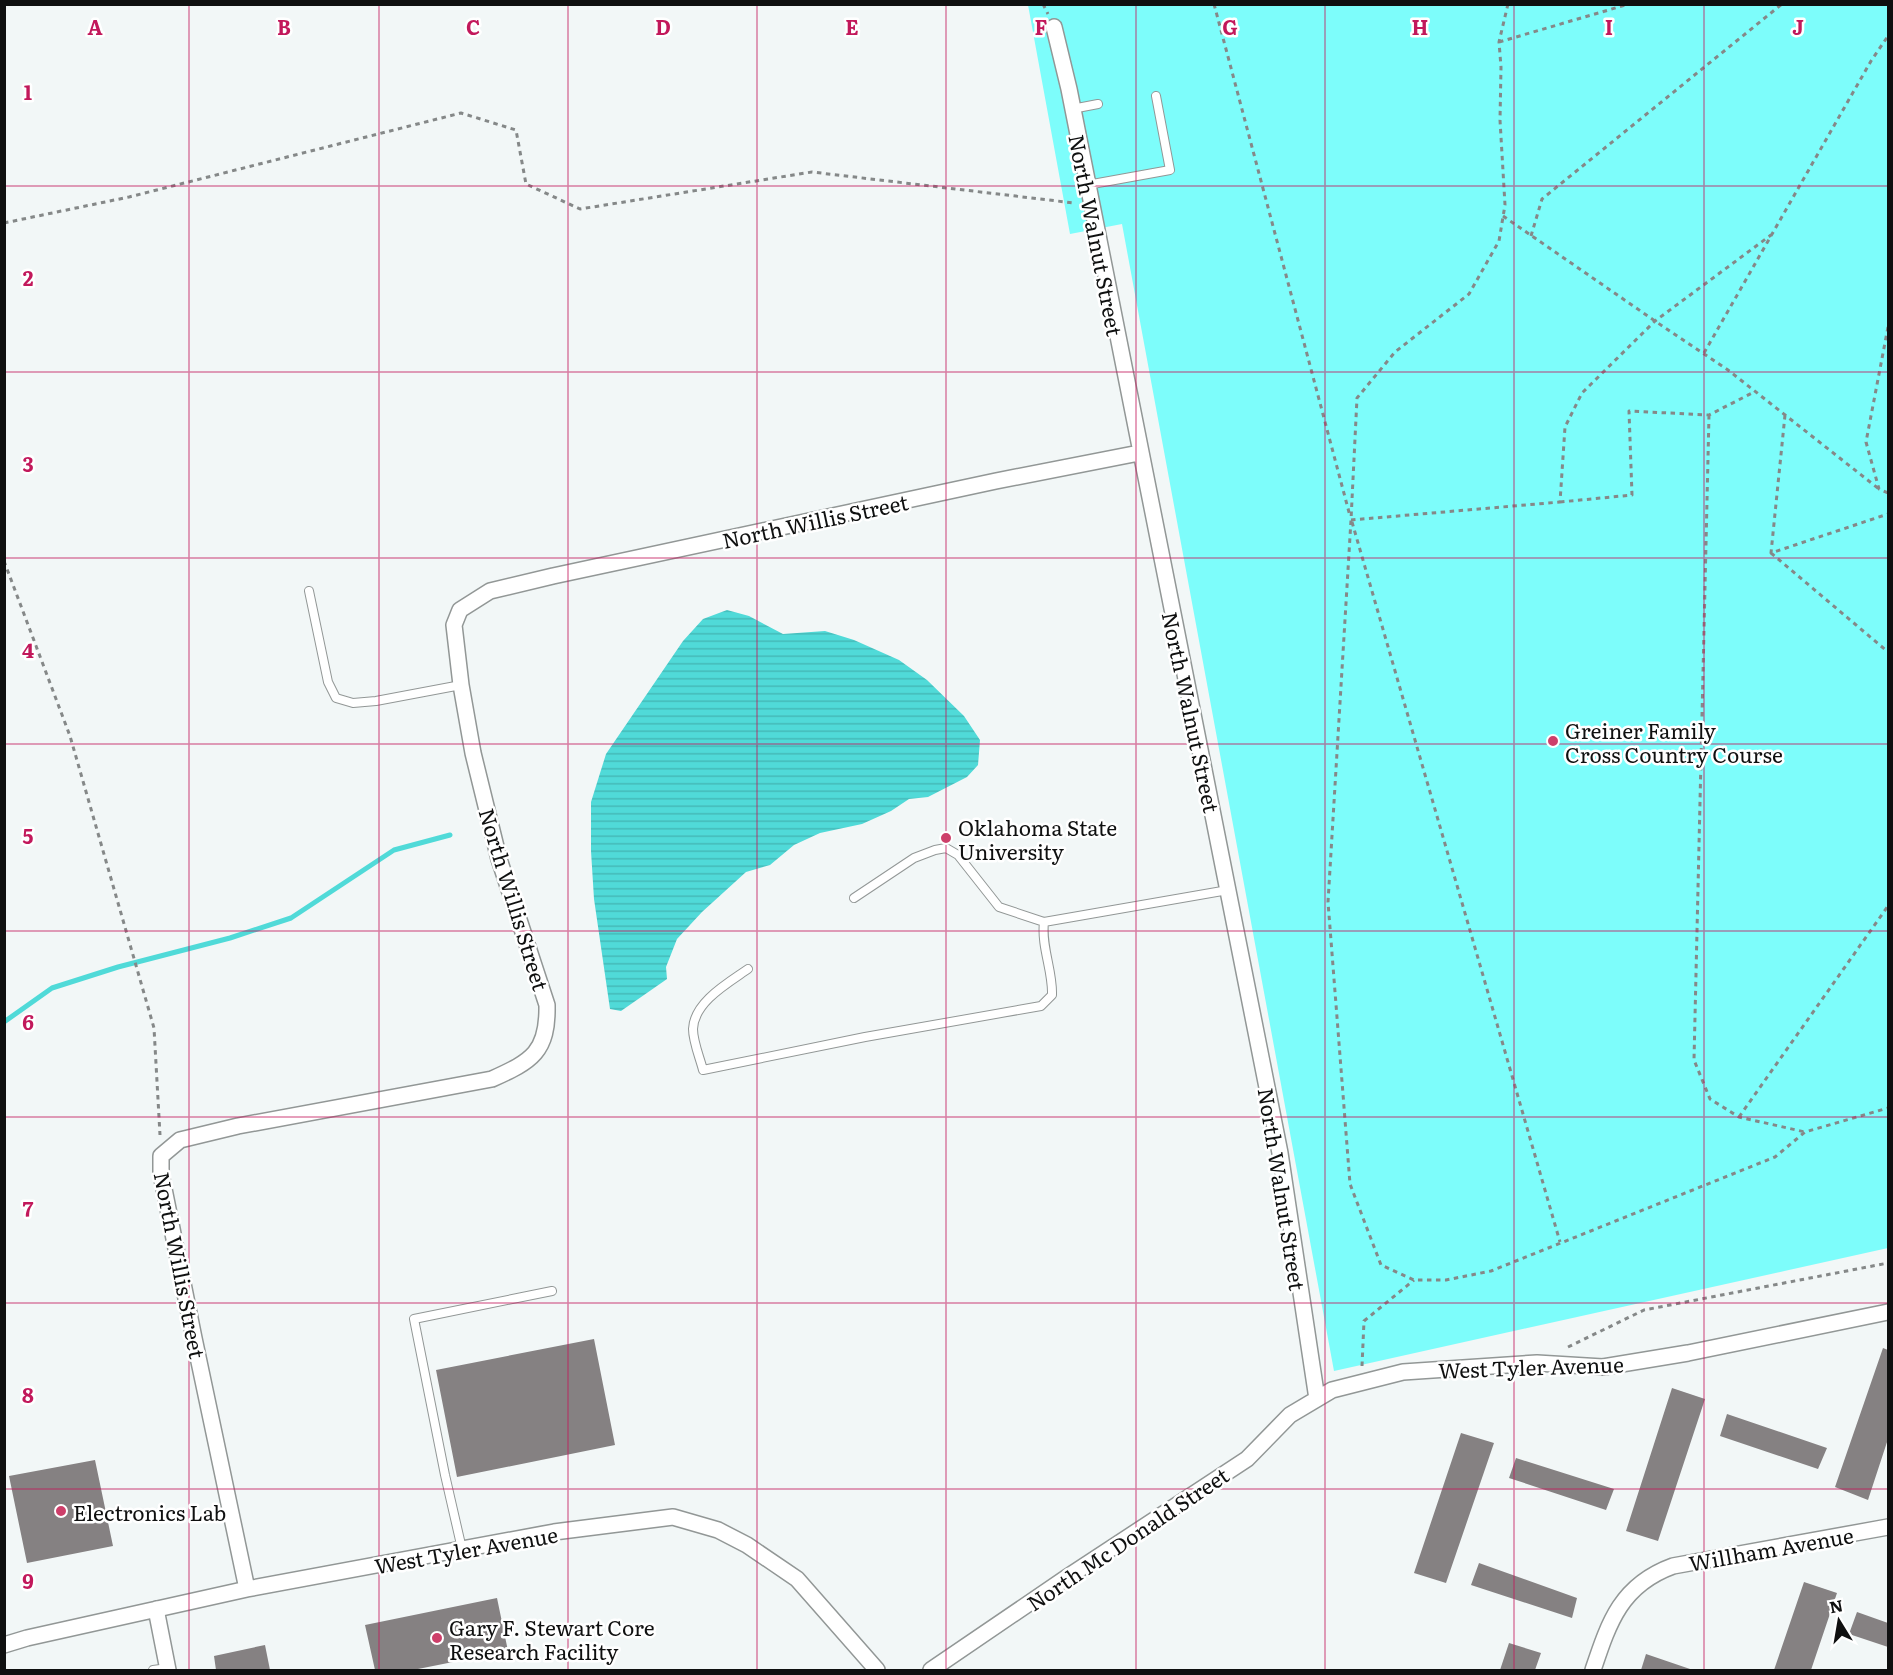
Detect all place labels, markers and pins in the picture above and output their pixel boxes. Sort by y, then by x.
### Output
place label: Greiner Family Cross Country Course [1565,714,1783,769]
marker: Greiner Family Cross Country Course [1546,734,1560,748]
place label: Oklahoma State University [958,811,1117,866]
marker: Oklahoma State University [939,831,953,845]
place label: Electronics Lab [73,1496,226,1527]
marker: Electronics Lab [54,1504,68,1518]
place label: Gary F. Stewart Core Research Facility [449,1611,655,1666]
marker: Gary F. Stewart Core Research Facility [430,1631,444,1645]

